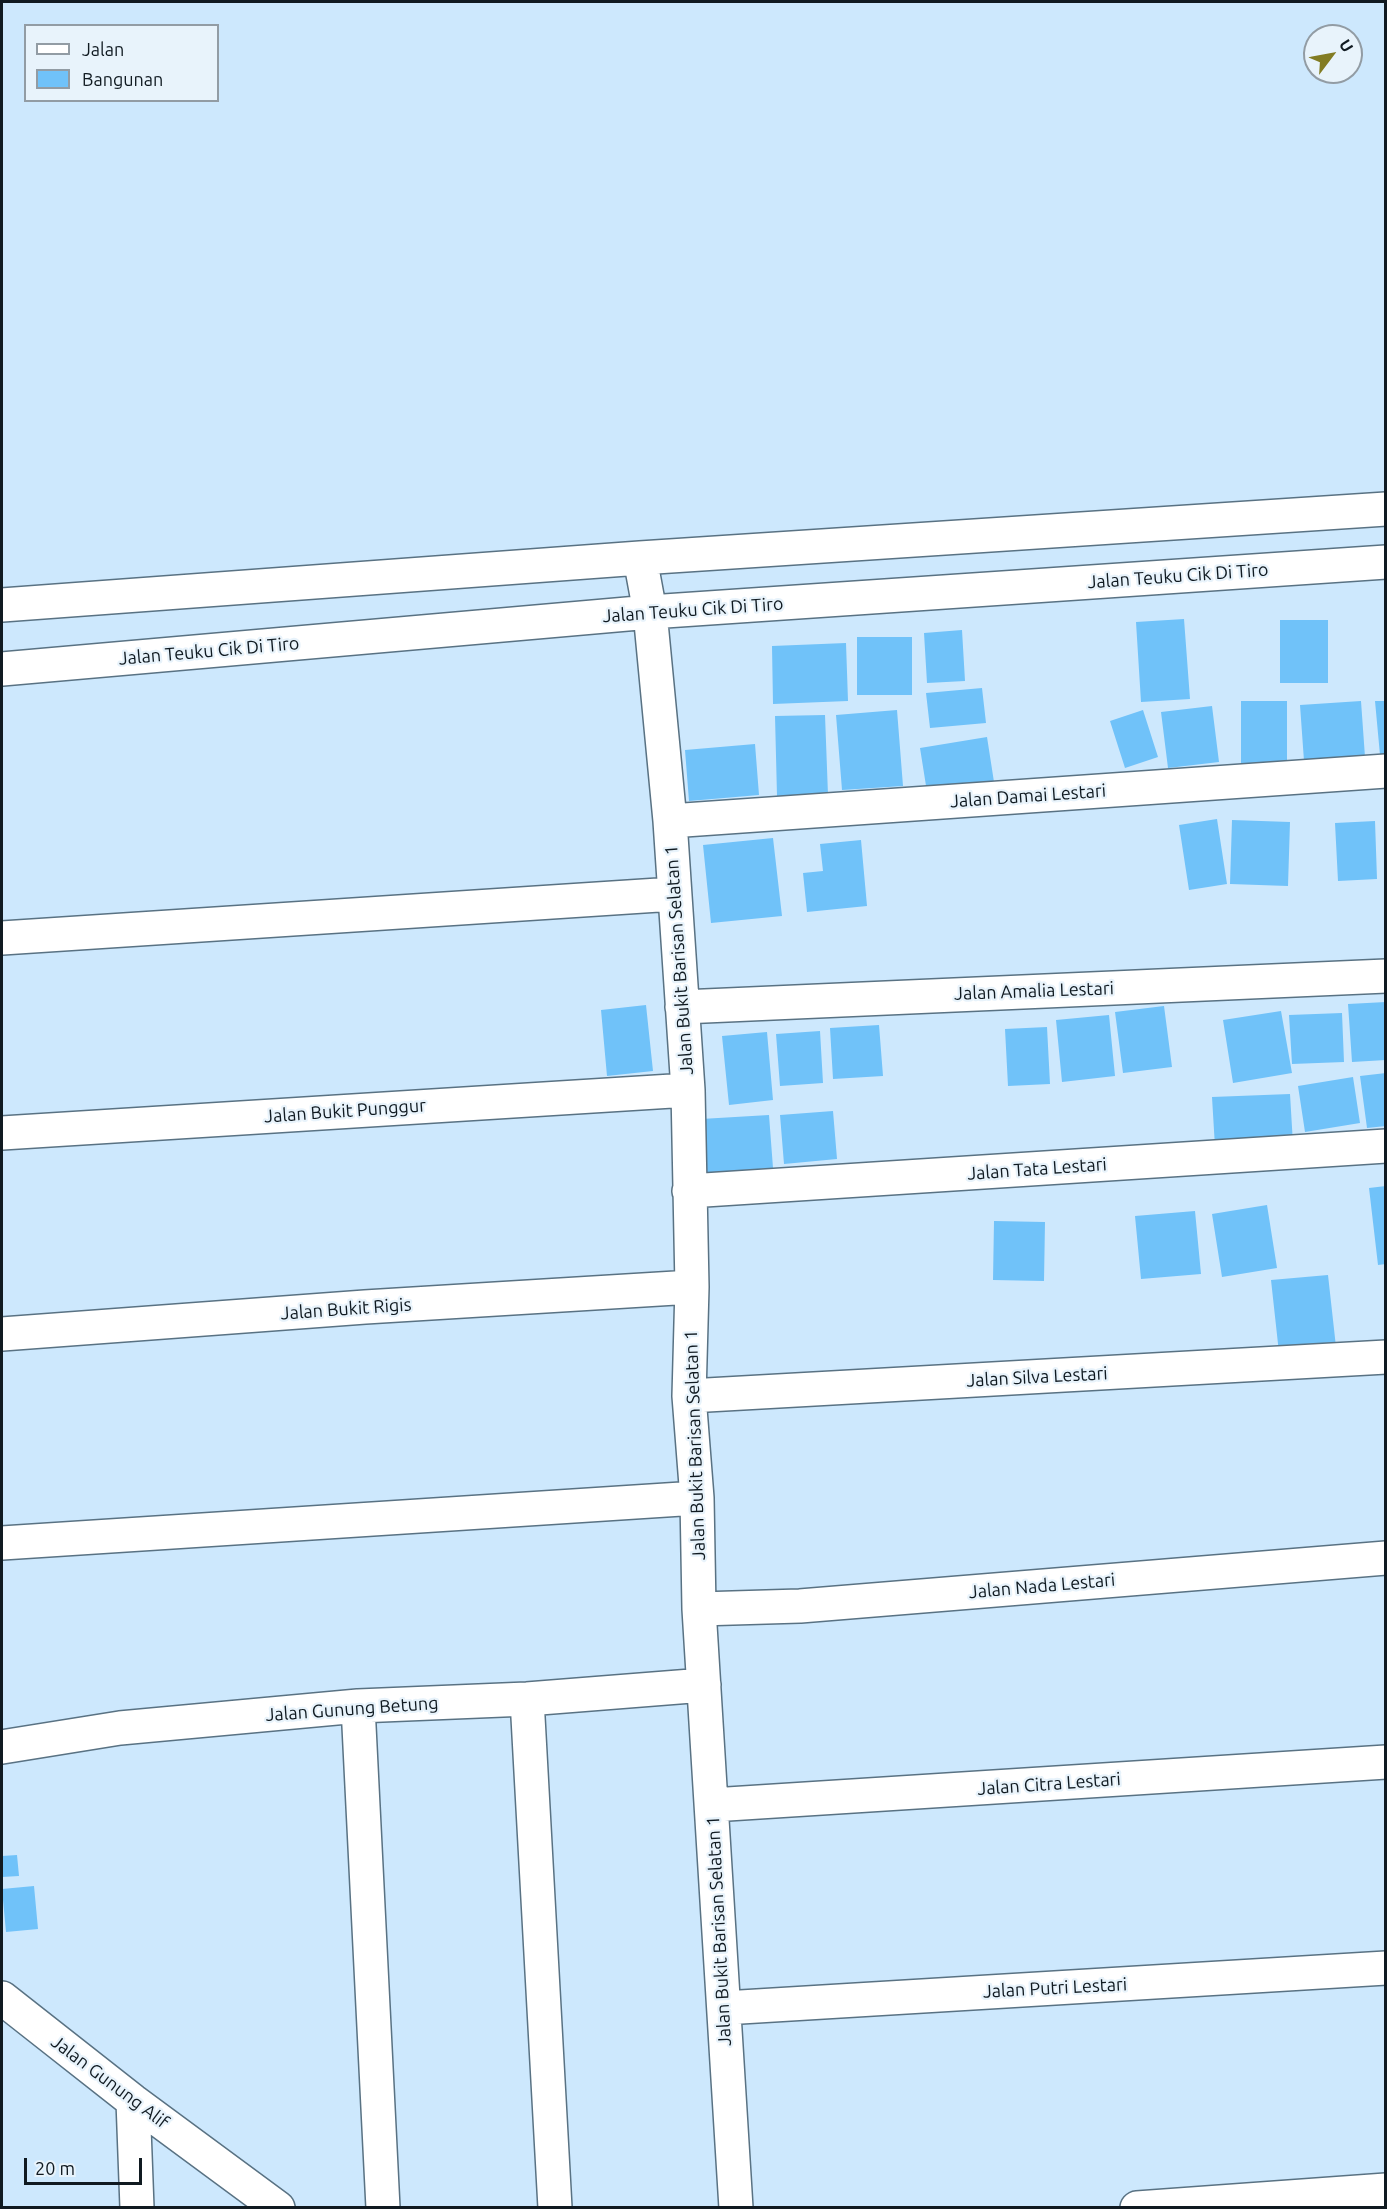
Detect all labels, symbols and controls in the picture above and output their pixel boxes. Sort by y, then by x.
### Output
legend [24,24,219,102]
north arrow [1303,24,1363,84]
text: U [1336,36,1357,55]
text: Jalan [82,39,124,59]
text: Bangunan [82,69,163,89]
street label: Jalan Teuku Cik Di Tiro [1087,559,1269,593]
street label: Jalan Teuku Cik Di Tiro [602,593,784,627]
street label: Jalan Teuku Cik Di Tiro [118,632,300,670]
street label: Jalan Damai Lestari [949,780,1107,812]
street label: Jalan Bukit Barisan Selatan 1 [660,844,698,1076]
street label: Jalan Amalia Lestari [954,977,1114,1005]
street label: Jalan Bukit Punggur [263,1095,427,1127]
street label: Jalan Tata Lestari [966,1153,1108,1185]
street label: Jalan Bukit Rigis [280,1294,412,1324]
street label: Jalan Bukit Barisan Selatan 1 [680,1329,710,1561]
street label: Jalan Silva Lestari [966,1363,1108,1391]
street label: Jalan Nada Lestari [968,1569,1116,1603]
street label: Jalan Gunung Betung [265,1692,439,1726]
street label: Jalan Citra Lestari [977,1768,1121,1800]
street label: Jalan Bukit Barisan Selatan 1 [702,1815,736,2047]
street label: Jalan Putri Lestari [982,1973,1128,2003]
street label: Jalan Gunung Alif [47,2031,173,2133]
scale bar [27,2146,146,2184]
text: 20 m [35,2158,75,2178]

